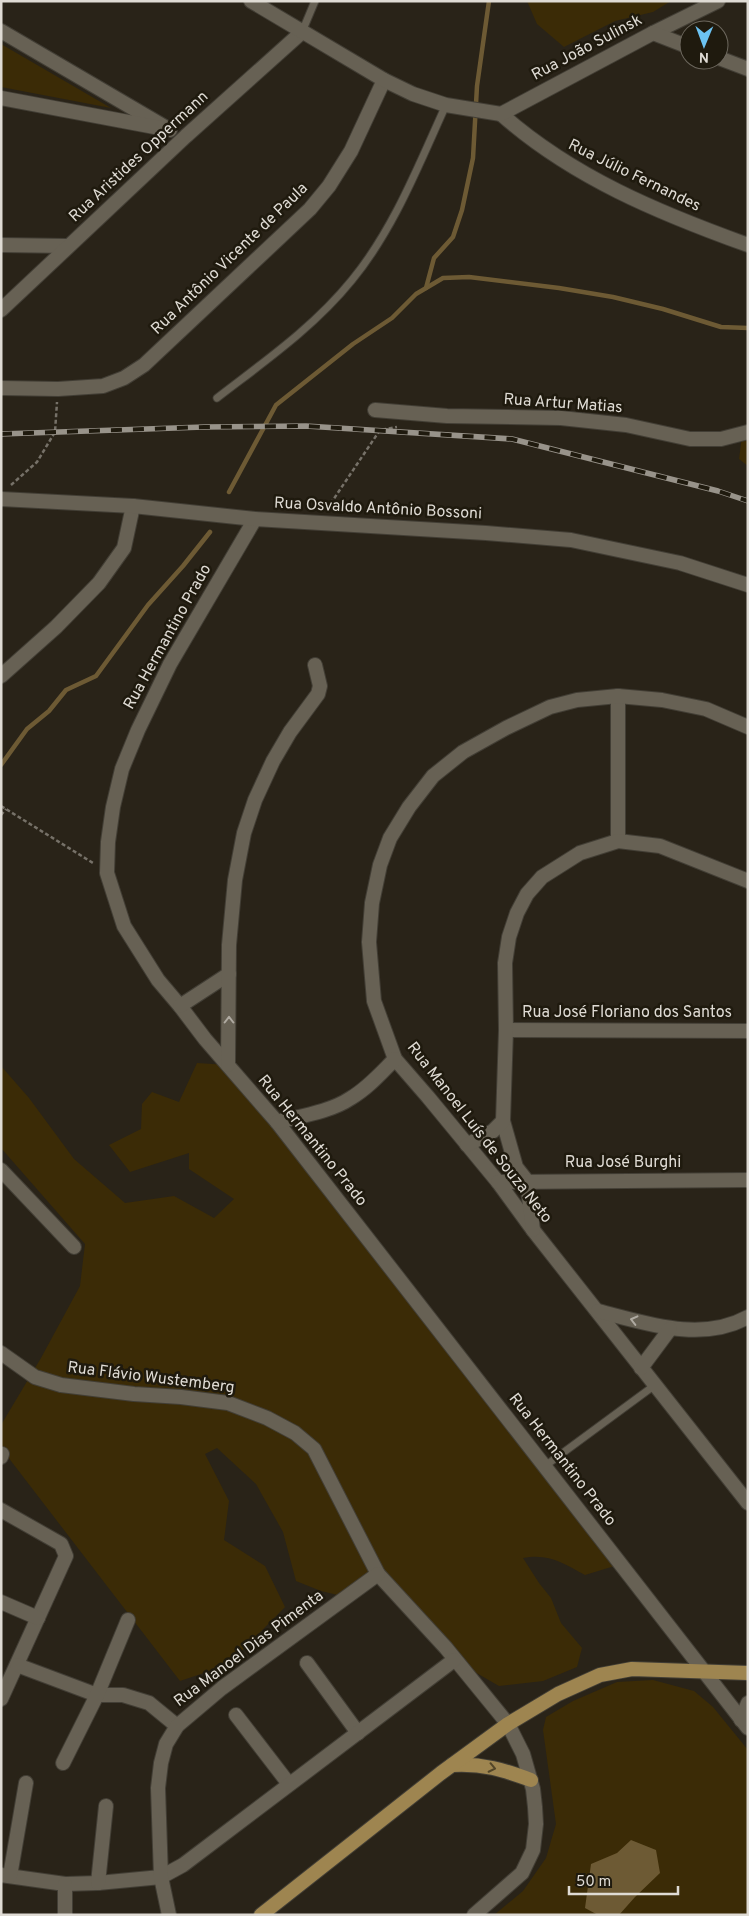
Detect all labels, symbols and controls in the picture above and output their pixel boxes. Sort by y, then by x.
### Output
street label: Rua João Sulinsk [528,10,646,86]
north arrow [679,20,729,70]
text: N [699,48,709,65]
street label: Rua Aristides Oppermann [65,87,213,227]
street label: Rua Júlio Fernandes [564,135,704,217]
street label: Rua Antônio Vicente de Paula [147,179,313,339]
street label: Rua Artur Matias [503,390,623,418]
street label: Rua Osvaldo Antônio Bossoni [274,494,482,524]
street label: Rua Hermantino Prado [120,561,216,713]
street label: Rua José Floriano dos Santos [522,1003,732,1023]
one-way arrow [224,1016,234,1024]
street label: Rua Manoel Luís de Souza Neto [402,1038,556,1228]
street label: Rua Hermantino Prado [253,1071,371,1211]
street label: Rua José Burghi [565,1153,681,1173]
one-way arrow [629,1315,638,1326]
street label: Rua Flávio Wustemberg [66,1358,236,1398]
street label: Rua Hermantino Prado [504,1390,620,1530]
street label: Rua Manoel Dias Pimenta [170,1586,328,1712]
one-way arrow [488,1762,497,1773]
scale bar [569,1864,678,1896]
text: 50 m [576,1873,611,1892]

